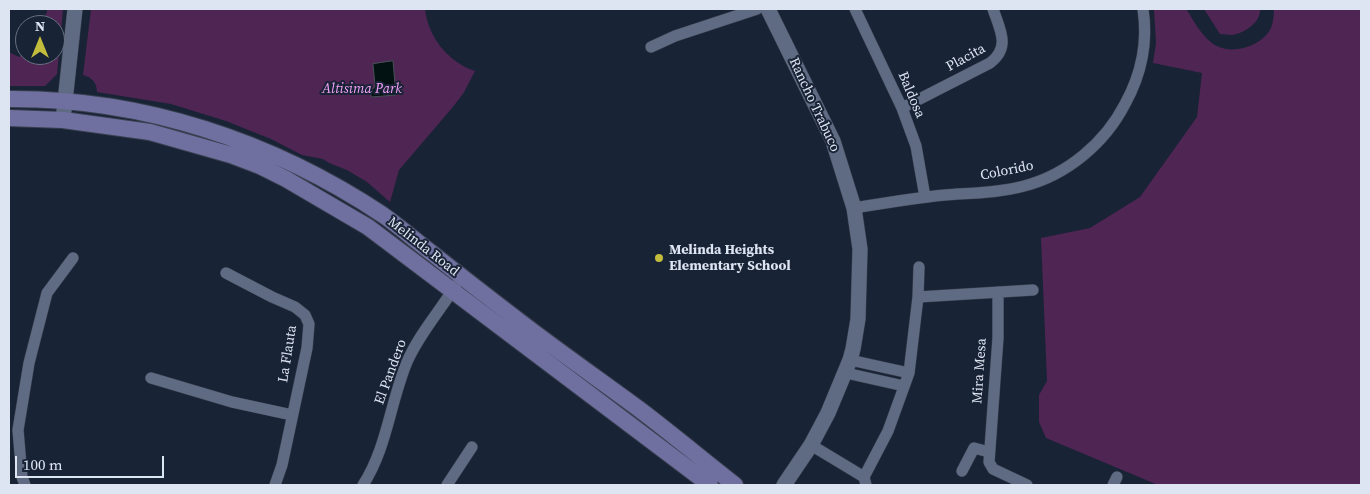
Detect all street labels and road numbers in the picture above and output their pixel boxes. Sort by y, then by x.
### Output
street label: Placita [944,40,988,76]
street label: Rancho Trabuco [785,55,843,155]
street label: Baldosa [894,69,928,121]
street label: Colorido [979,158,1035,184]
street label: Melinda Road [384,214,462,280]
street label: La Flauta [275,324,301,384]
street label: El Pandero [371,337,411,407]
street label: Mira Mesa [969,338,991,404]

